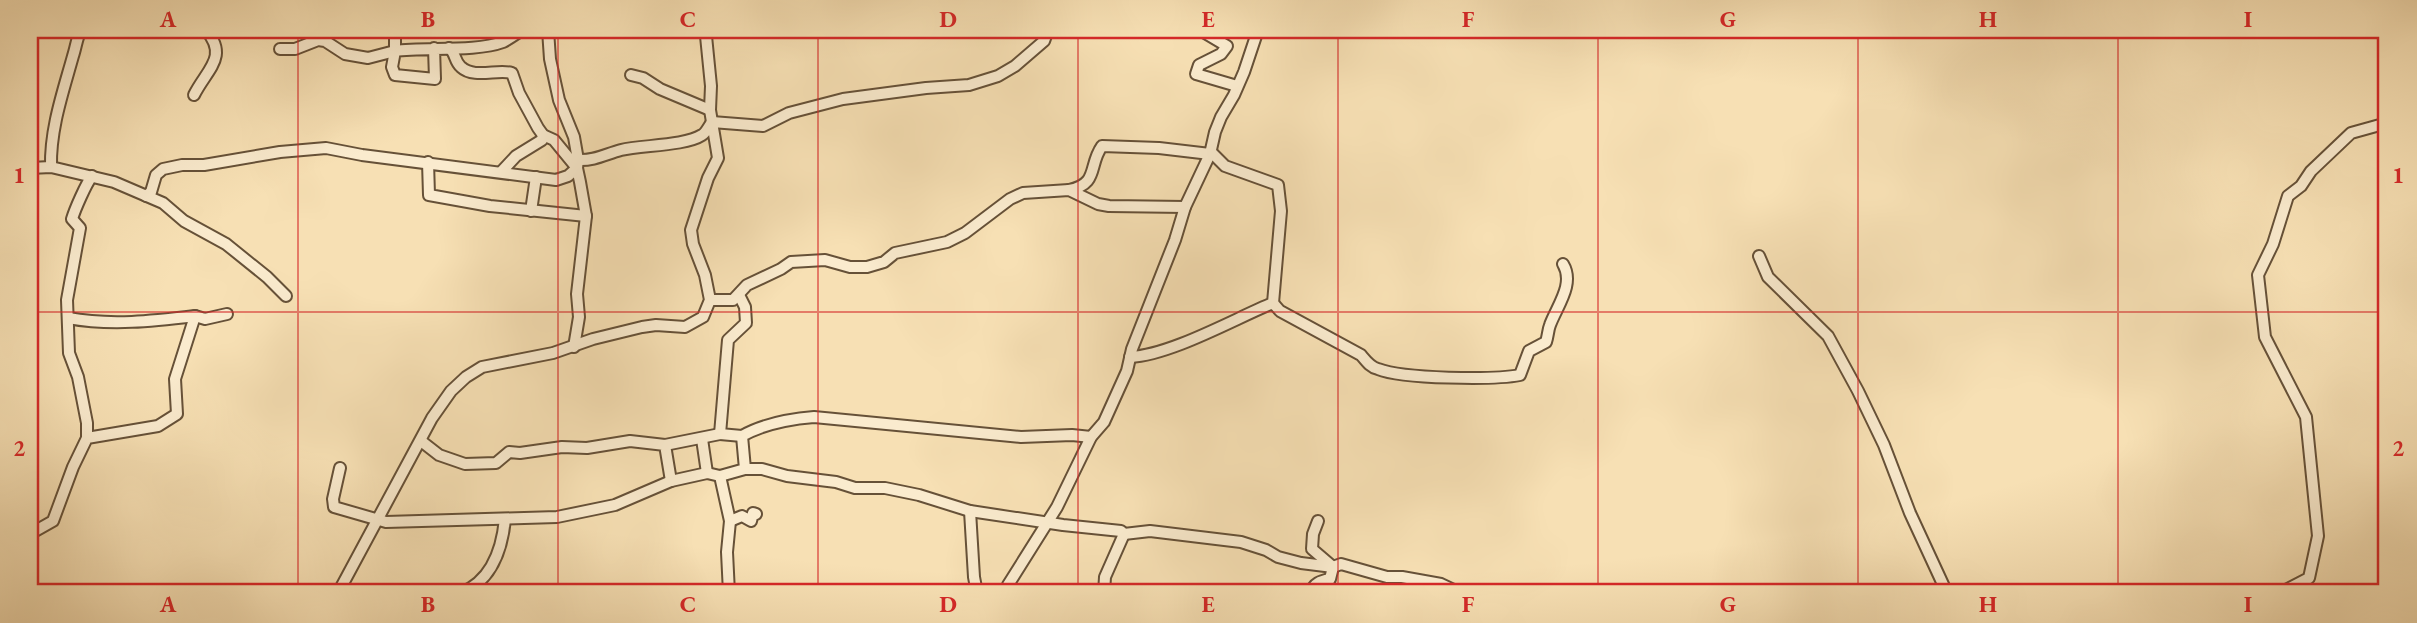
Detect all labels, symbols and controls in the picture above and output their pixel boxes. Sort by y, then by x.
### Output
text: A [159,4,177,34]
text: B [421,4,435,34]
text: C [680,4,696,34]
text: D [939,4,957,34]
text: E [1201,4,1215,34]
text: F [1462,4,1475,34]
text: G [1720,4,1736,34]
text: H [1979,4,1997,34]
text: I [2244,4,2252,34]
text: 1 [13,160,25,190]
text: 1 [2392,160,2404,190]
text: 2 [13,433,25,463]
text: 2 [2392,433,2404,463]
text: A [159,589,177,619]
text: B [421,589,435,619]
text: C [680,589,696,619]
text: D [939,589,957,619]
text: E [1201,589,1215,619]
text: F [1462,589,1475,619]
text: G [1720,589,1736,619]
text: H [1979,589,1997,619]
text: I [2244,589,2252,619]

